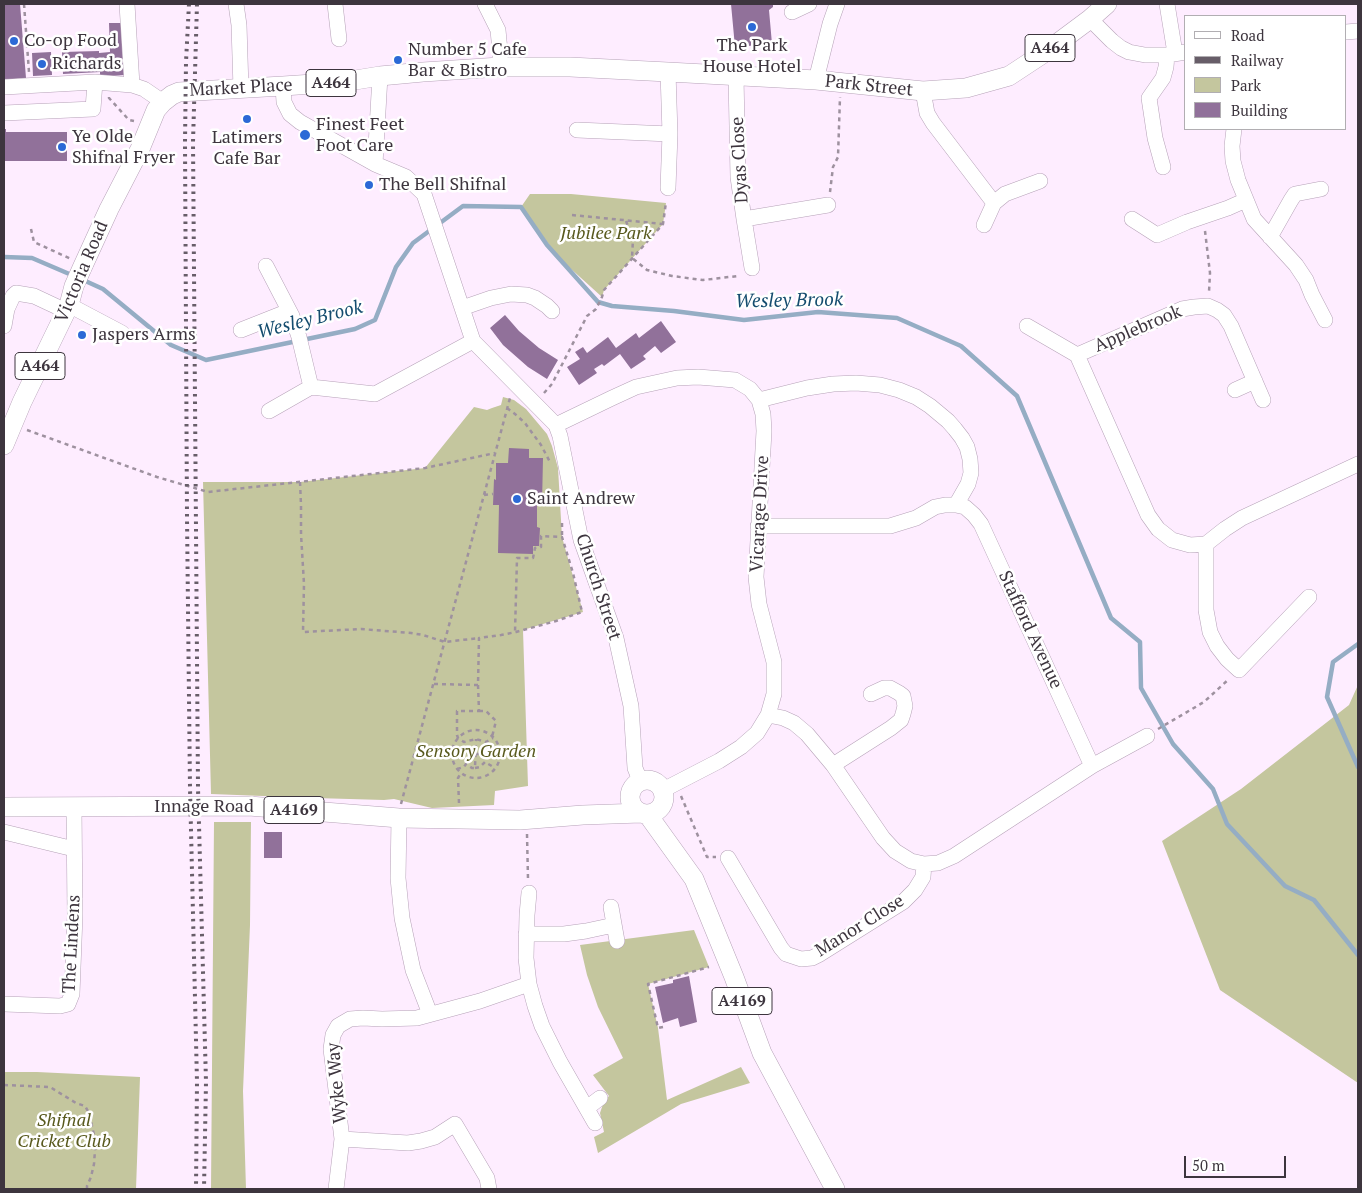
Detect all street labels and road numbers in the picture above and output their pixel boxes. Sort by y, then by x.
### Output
road number: A464 [1025,34,1075,62]
road number: A464 [306,70,356,96]
street label: Park Street [824,71,914,101]
street label: Market Place [189,75,293,101]
street label: Dyas Close [727,116,753,204]
street label: Victoria Road [51,218,113,326]
street label: Applebrook [1091,301,1185,357]
road number: A464 [15,352,65,380]
street label: Vicarage Drive [746,455,774,573]
street label: Church Street [571,531,625,643]
street label: Stafford Avenue [993,568,1067,692]
street label: Innage Road [154,796,254,818]
road number: A4169 [264,796,324,824]
street label: Manor Close [812,890,908,962]
street label: The Lindens [59,894,85,994]
road number: A4169 [712,988,772,1014]
street label: Wyke Way [323,1042,351,1124]

